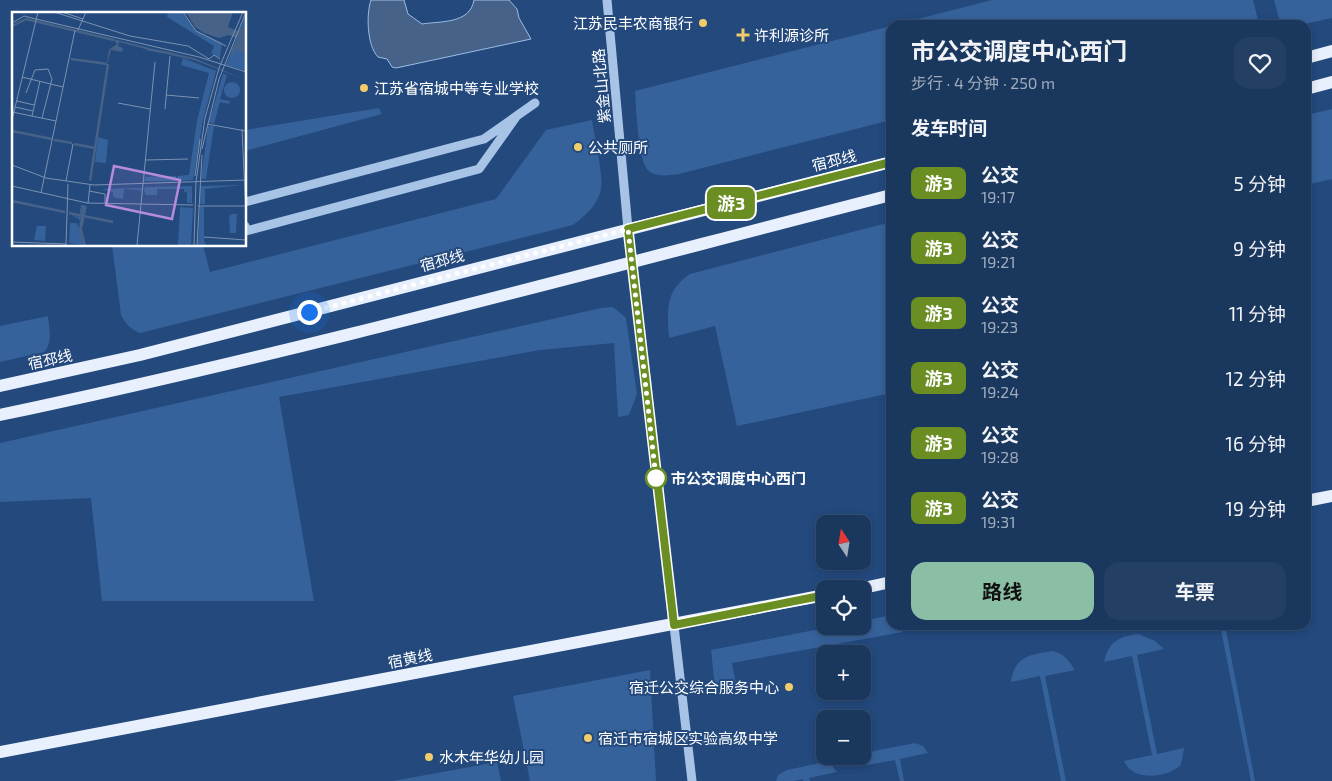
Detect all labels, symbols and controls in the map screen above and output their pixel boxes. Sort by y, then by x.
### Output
inset map [12,12,246,246]
place label: 江苏民丰农商银行 [573,14,693,32]
marker: 江苏民丰农商银行 [697,17,709,29]
place label: 许利源诊所 [754,26,829,44]
marker: 许利源诊所 [736,28,750,42]
text: 市公交调度中心西门 [911,36,1127,65]
button: heart [1234,37,1286,89]
street label: 紫金山北路 [589,48,613,124]
text: 步行 · 4 分钟 · 250 m [911,73,1055,92]
place label: 江苏省宿城中等专业学校 [374,79,539,97]
marker: 江苏省宿城中等专业学校 [358,82,370,94]
text: 发车时间 [911,116,987,139]
place label: 公共厕所 [588,138,648,156]
marker: 公共厕所 [572,141,584,153]
street label: 宿邳线 [810,146,858,174]
text: 公交 [981,163,1019,186]
text: 游3 [924,172,953,194]
text: 5 分钟 [1234,172,1286,195]
line badge: 游3 [708,187,754,219]
text: 19:17 [981,187,1015,206]
text: 游3 [717,192,745,214]
text: 公交 [981,228,1019,251]
text: 游3 [924,237,953,259]
text: 9 分钟 [1233,237,1286,260]
street label: 宿邳线 [418,245,466,275]
text: 19:21 [981,252,1016,271]
text: 公交 [981,293,1019,316]
your location [297,300,322,325]
text: 游3 [924,302,953,324]
text: 11 分钟 [1229,302,1286,325]
text: 19:23 [981,317,1018,336]
street label: 宿邳线 [26,346,74,372]
text: 公交 [981,358,1019,381]
text: 游3 [924,367,953,389]
text: 12 分钟 [1226,367,1286,390]
text: 19:24 [981,382,1019,401]
text: 公交 [981,423,1019,446]
text: 游3 [924,432,953,454]
text: 16 分钟 [1225,432,1286,455]
text: 19:28 [981,447,1019,466]
marker: 市公交调度中心西门 [645,467,667,489]
place label: 市公交调度中心西门 [671,469,806,487]
text: 公交 [981,488,1019,511]
text: 游3 [924,497,953,519]
text: 19 分钟 [1225,497,1286,520]
text: 19:31 [981,512,1016,531]
north arrow [816,515,871,570]
map controls [816,515,871,765]
button: 路线 [911,562,1094,620]
button: 车票 [1104,562,1286,620]
button: locate [816,580,871,635]
street label: 宿黄线 [386,645,434,671]
button: + [816,645,871,700]
place label: 宿迁公交综合服务中心 [629,678,779,696]
marker: 宿迁公交综合服务中心 [783,681,795,693]
button: − [816,710,871,765]
place label: 宿迁市宿城区实验高级中学 [598,729,778,747]
marker: 宿迁市宿城区实验高级中学 [582,732,594,744]
place label: 水木年华幼儿园 [439,748,544,766]
marker: 水木年华幼儿园 [423,751,435,763]

